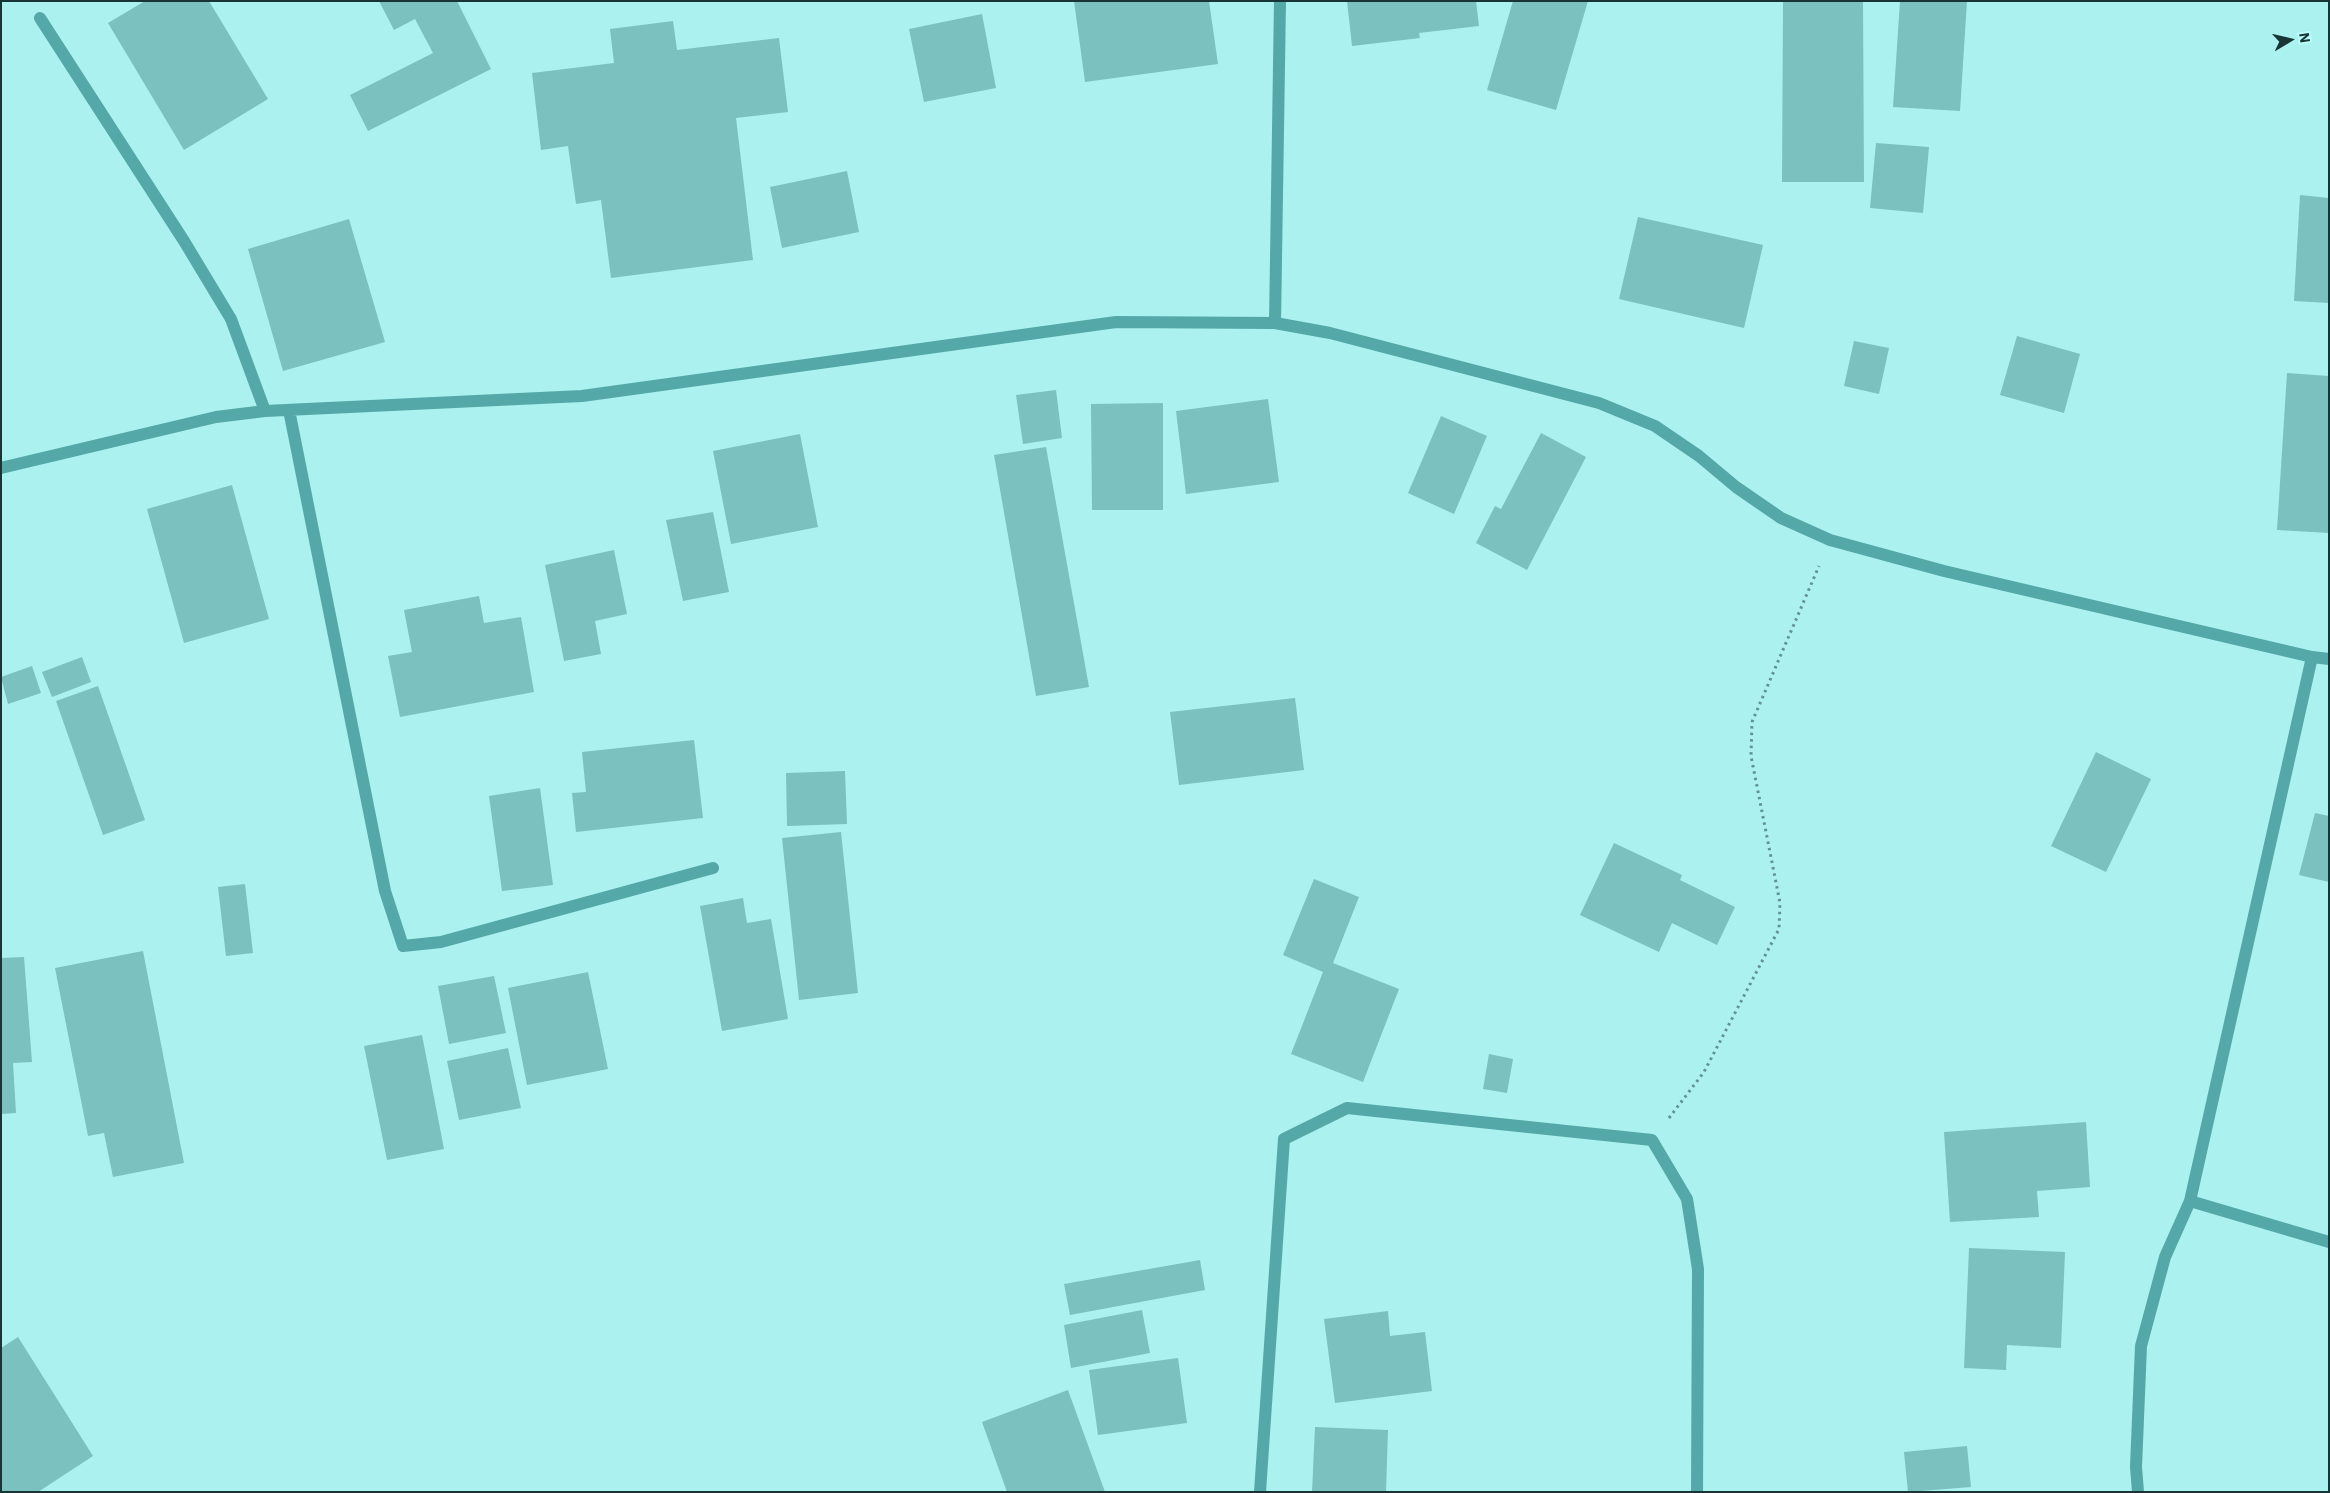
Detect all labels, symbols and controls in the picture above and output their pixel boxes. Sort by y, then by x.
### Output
north arrow [2265,15,2315,65]
text: N [2295,31,2314,44]

